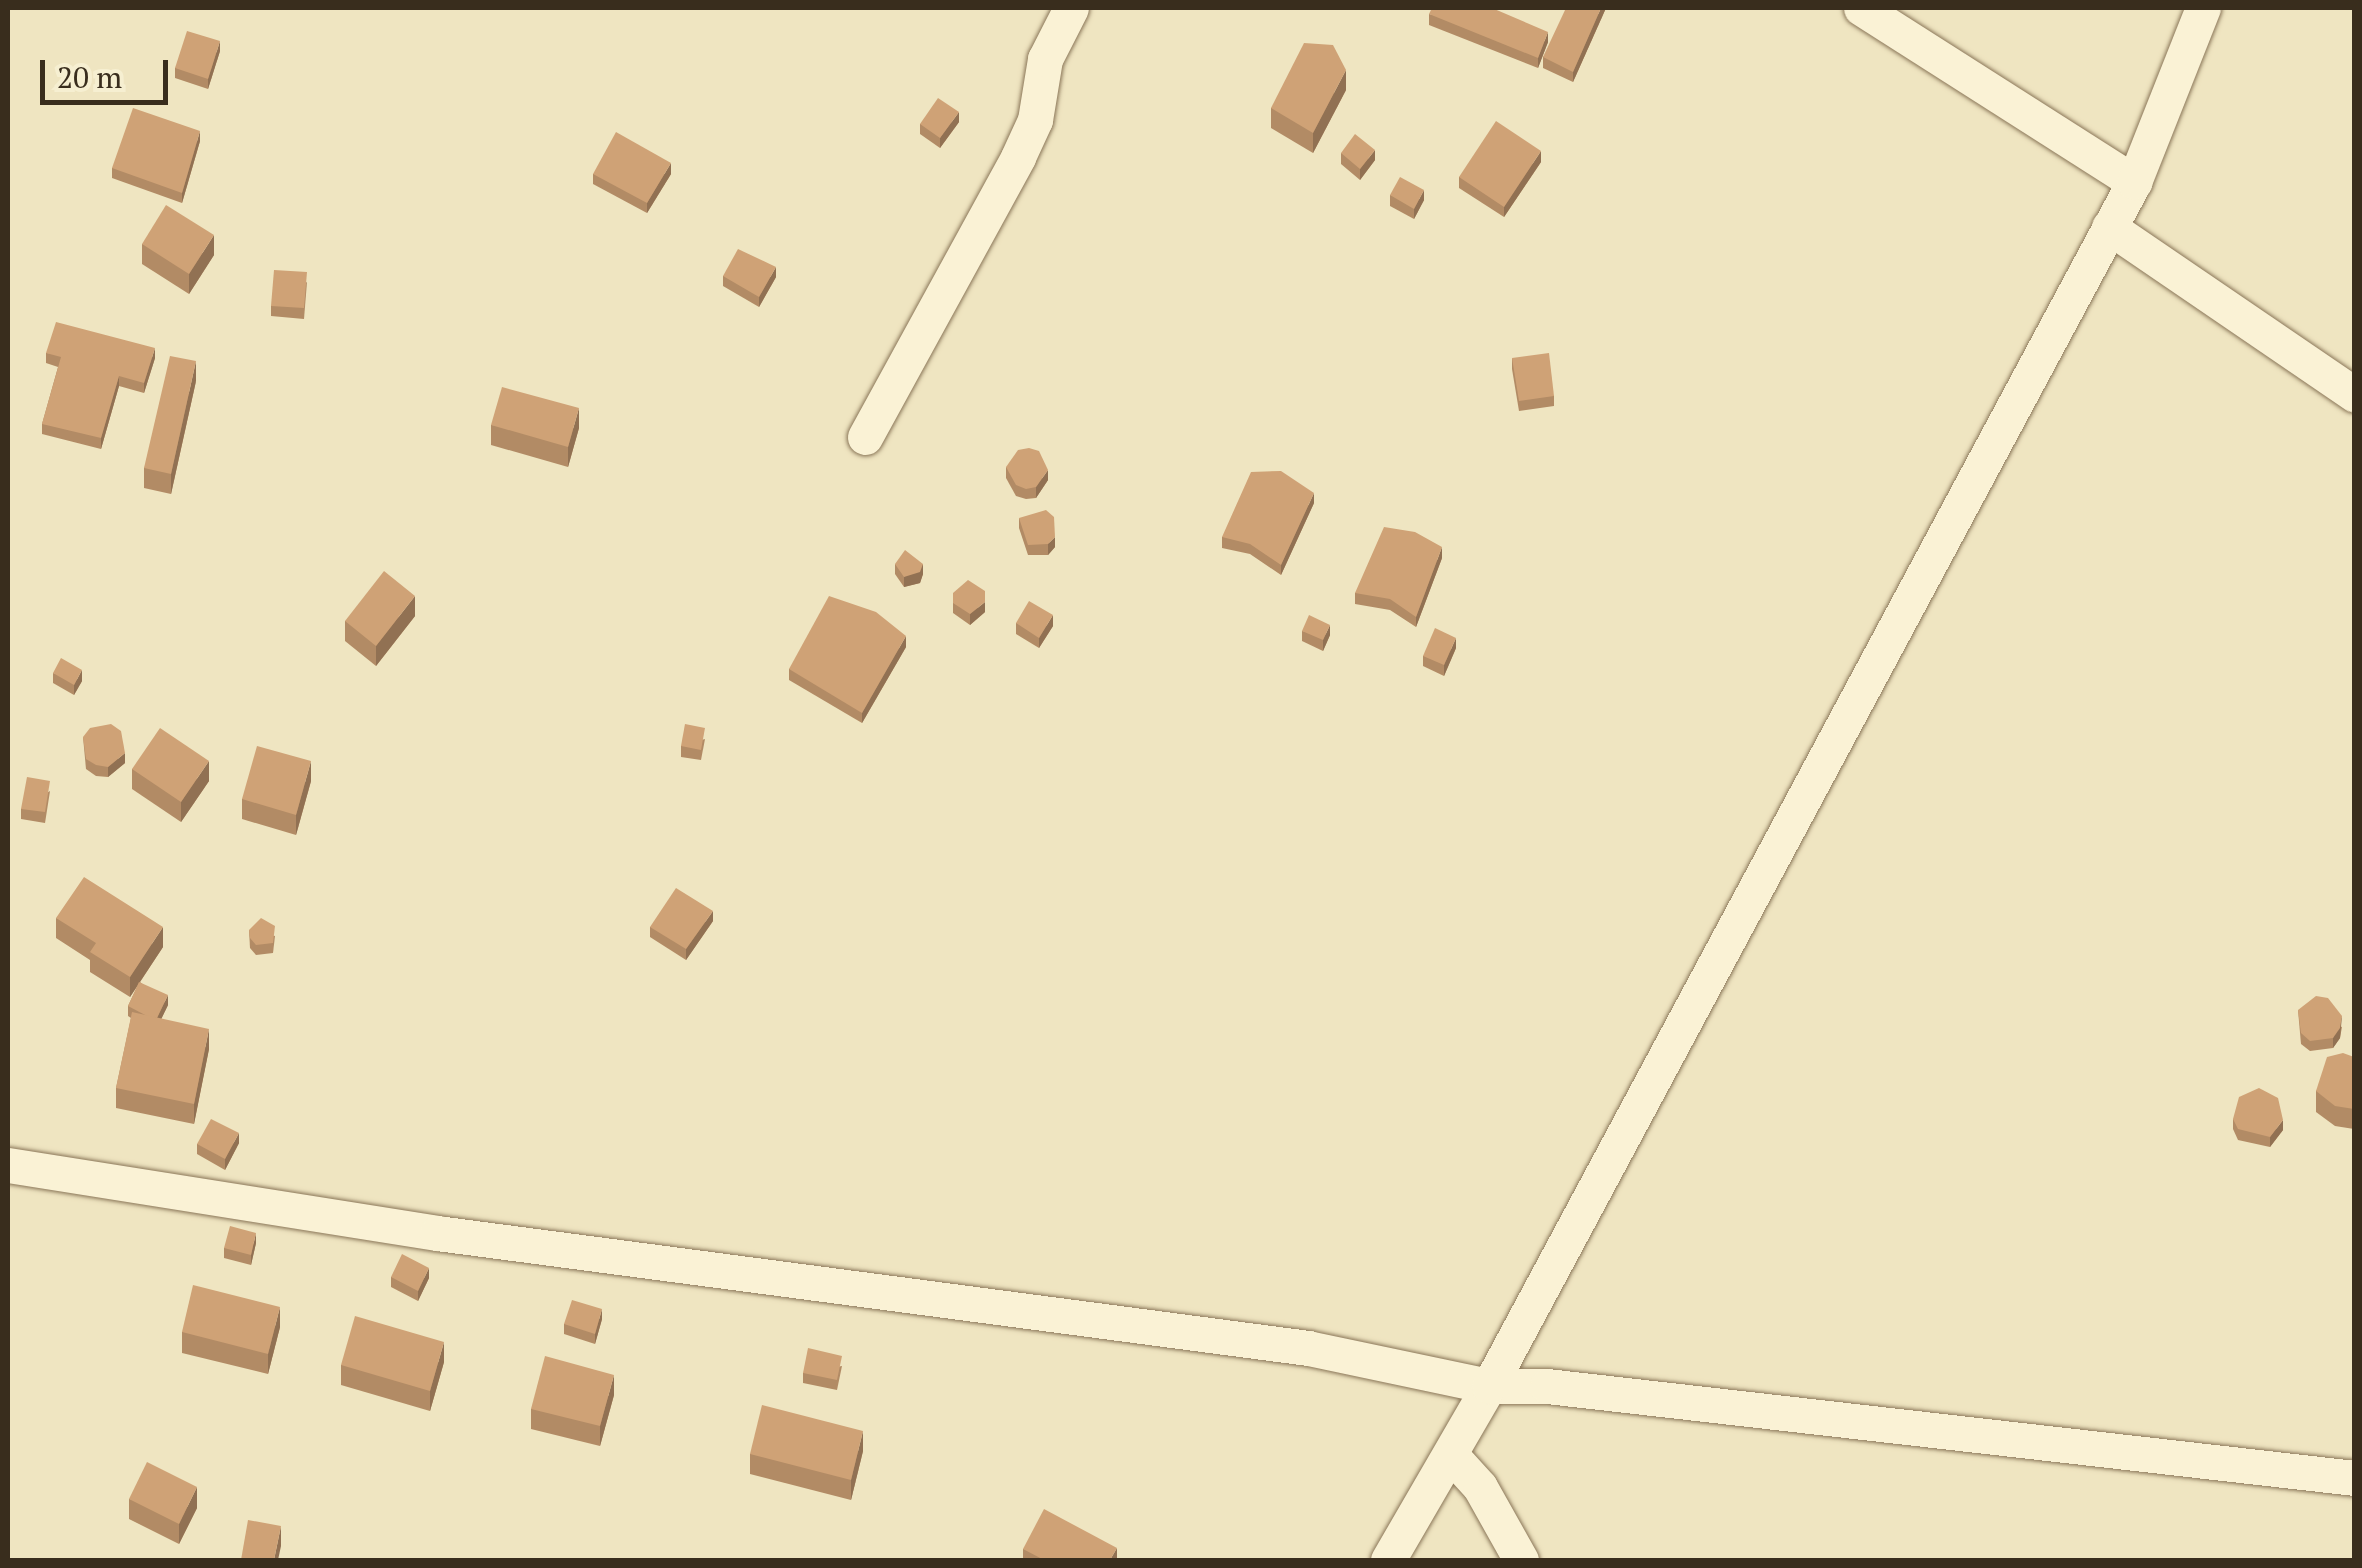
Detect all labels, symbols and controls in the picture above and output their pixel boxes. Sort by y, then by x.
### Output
scale bar [45,40,172,102]
text: 20 m [57,57,122,97]

